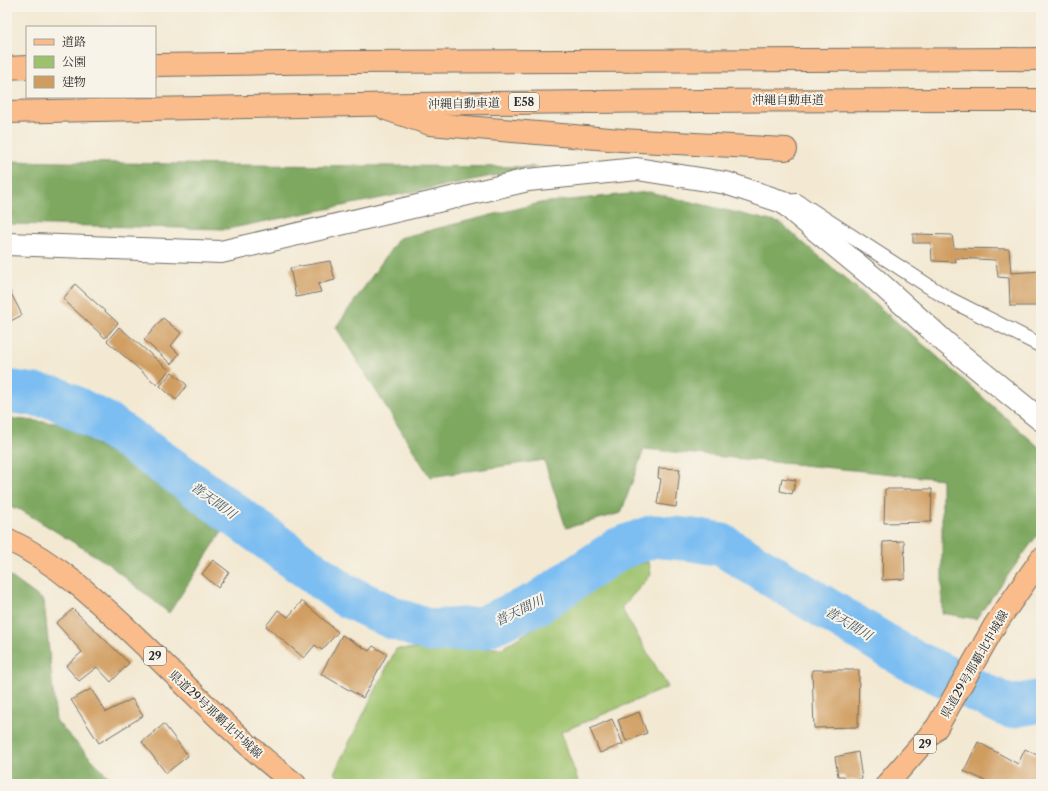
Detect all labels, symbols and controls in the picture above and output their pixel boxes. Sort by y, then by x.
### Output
legend [26,26,156,98]
text: 道路 [62,34,86,49]
text: 公園 [62,54,86,69]
text: 建物 [62,74,86,89]
street label: 沖縄自動車道 [752,92,824,107]
road number: E58 [509,93,539,111]
street label: 沖縄自動車道 [428,95,500,111]
water label: 普天間川 [188,478,241,523]
water label: 普天間川 [492,591,548,629]
water label: 普天間川 [823,603,877,644]
street label: 県道29号那覇北中城線 [937,607,1011,721]
road number: 29 [144,647,166,665]
street label: 県道29号那覇北中城線 [166,667,266,761]
road number: 29 [914,735,936,753]

